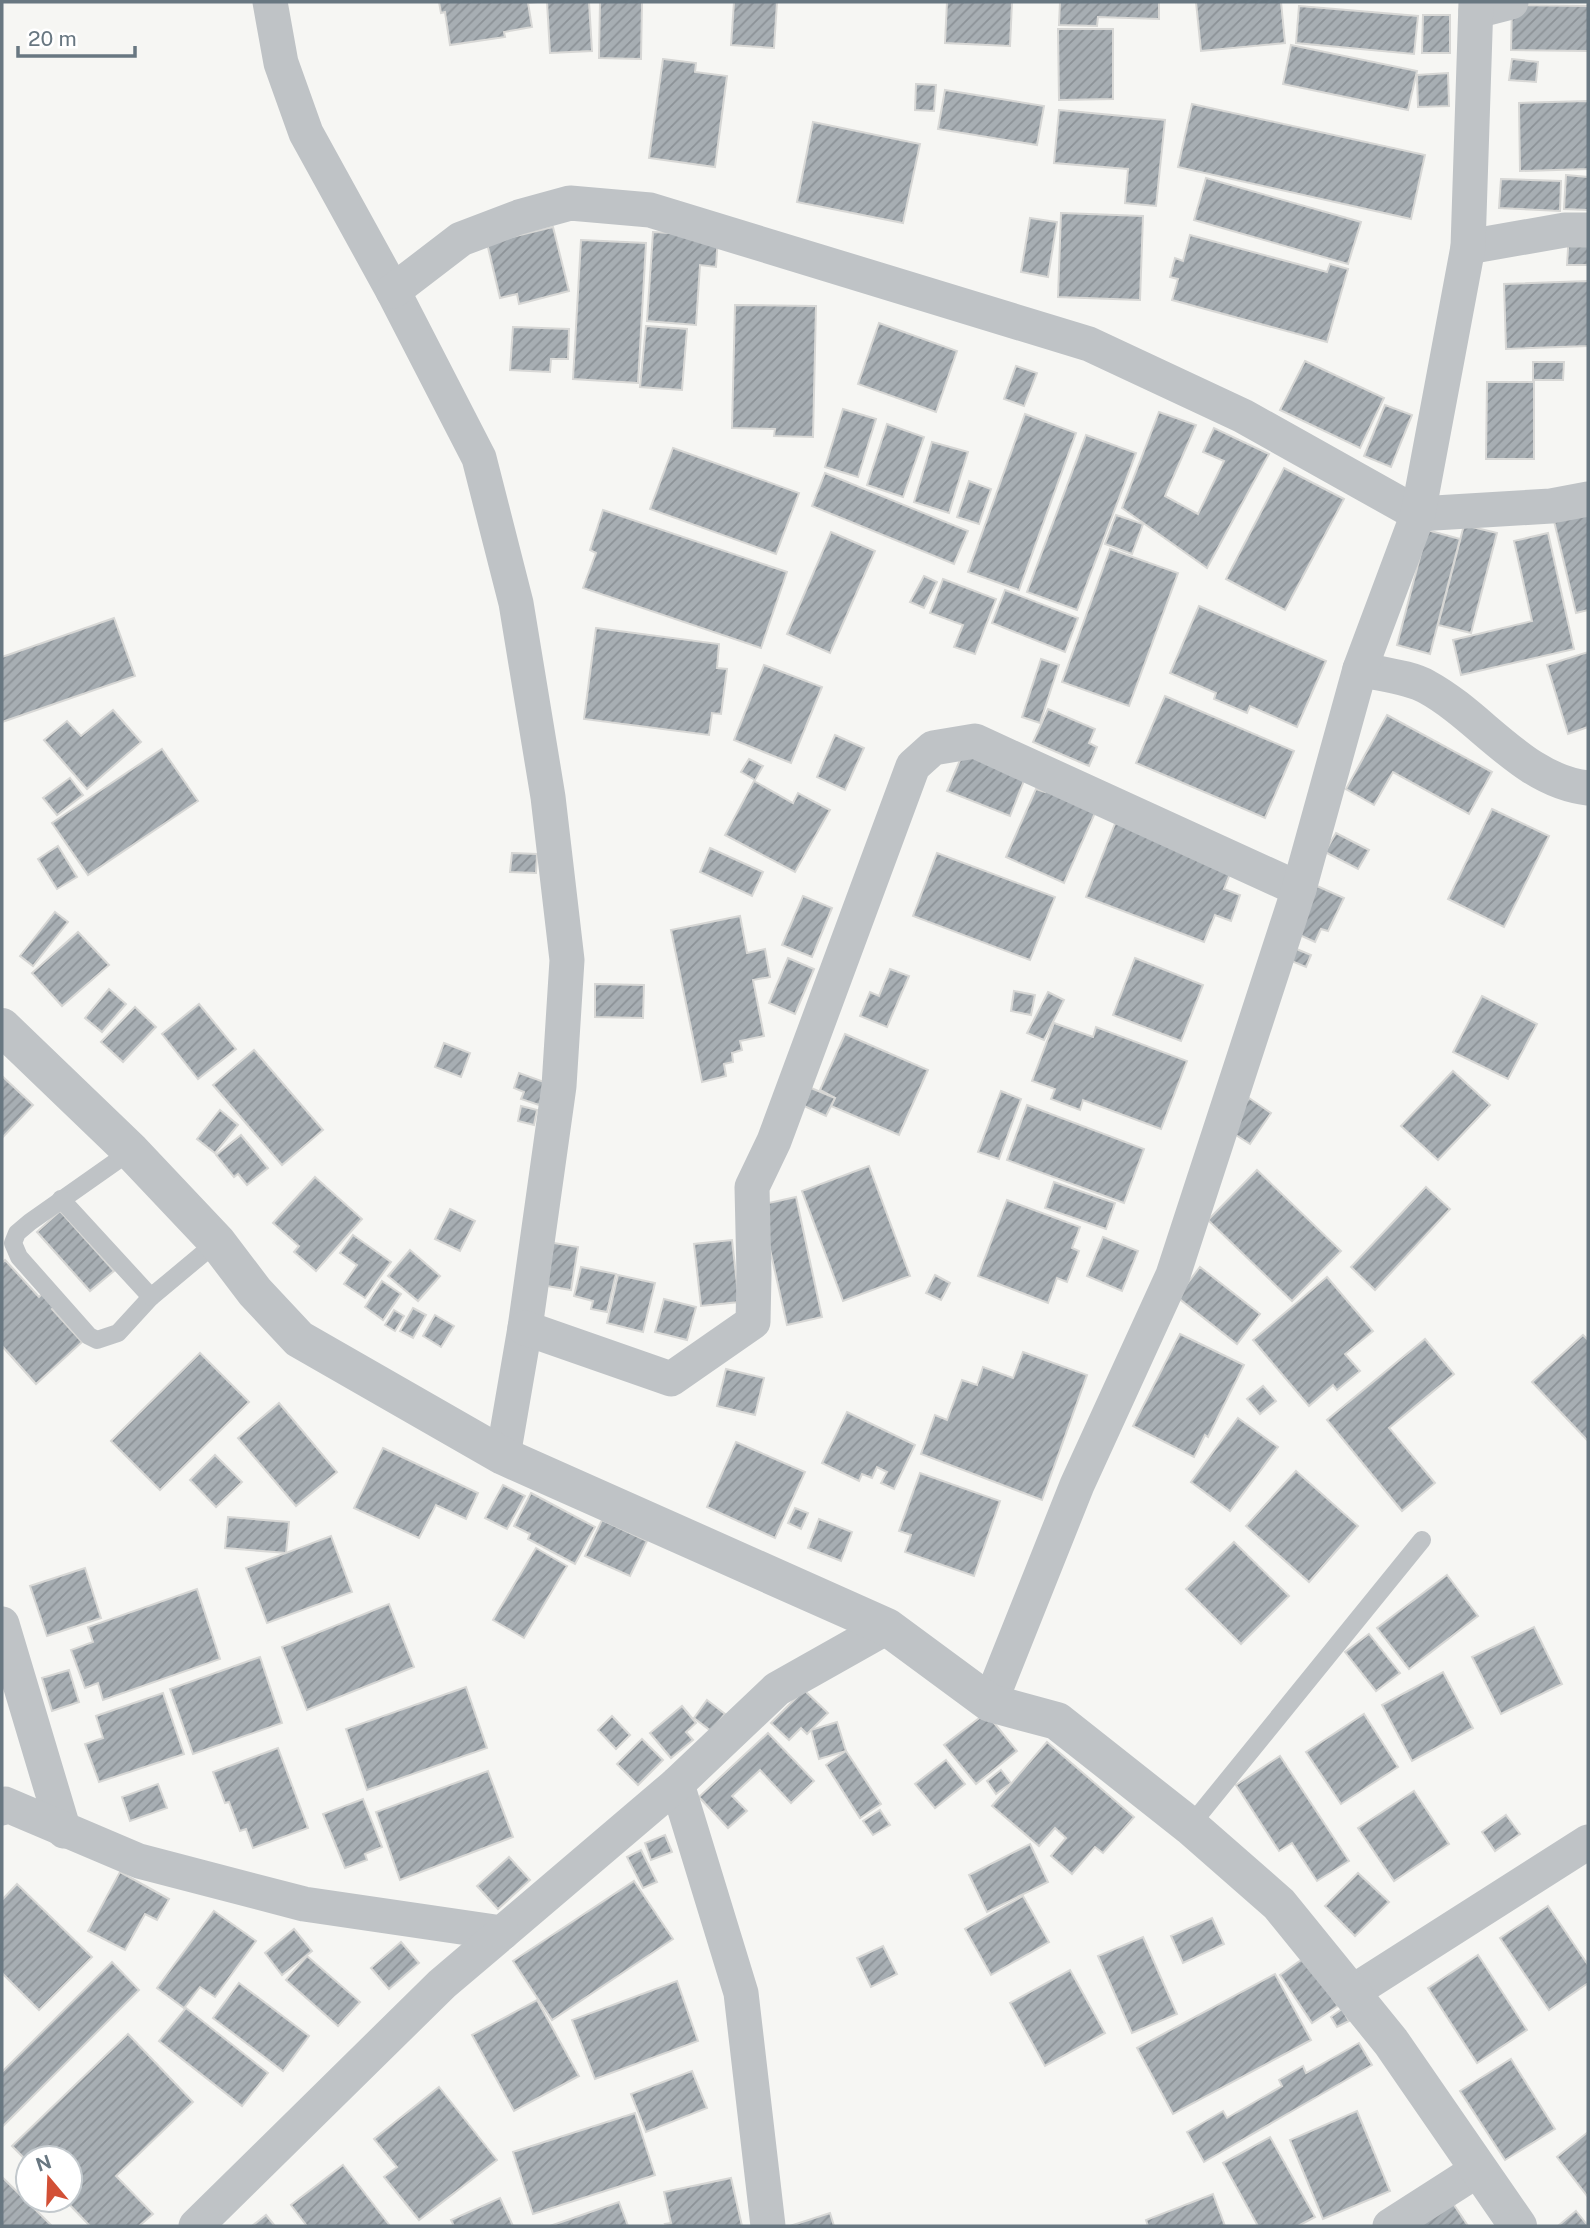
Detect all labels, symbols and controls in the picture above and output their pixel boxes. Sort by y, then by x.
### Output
scale bar [18,14,135,58]
text: 20 m [28,26,77,51]
north arrow [14,2144,84,2214]
text: N [33,2150,54,2176]

